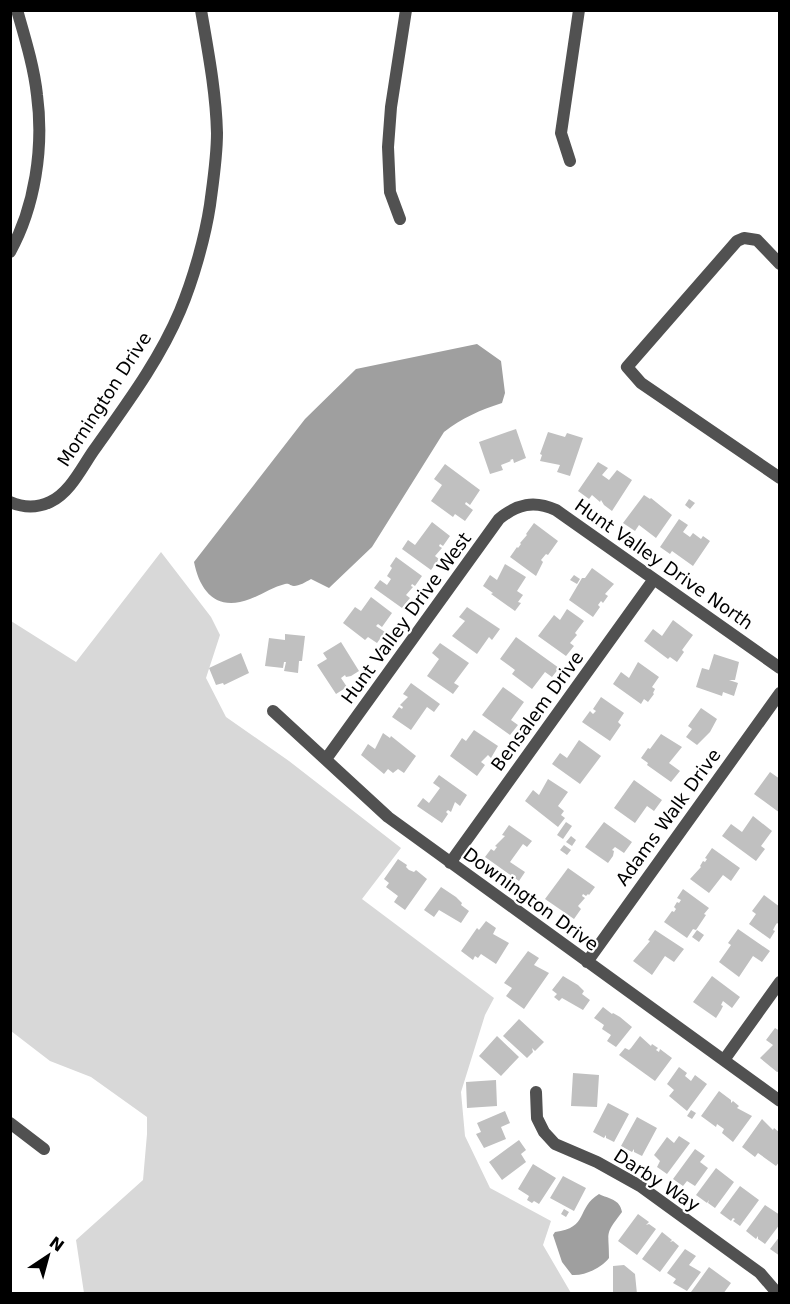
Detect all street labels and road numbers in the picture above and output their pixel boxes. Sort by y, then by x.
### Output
street label: Mornington Drive [53,328,155,470]
street label: Hunt Valley Drive North [571,494,757,634]
street label: Hunt Valley Drive West [337,528,475,708]
street label: Bensalem Drive [487,647,587,775]
street label: Adams Walk Drive [611,745,725,889]
street label: Downington Drive [459,843,603,955]
street label: Darby Way [610,1144,704,1216]

